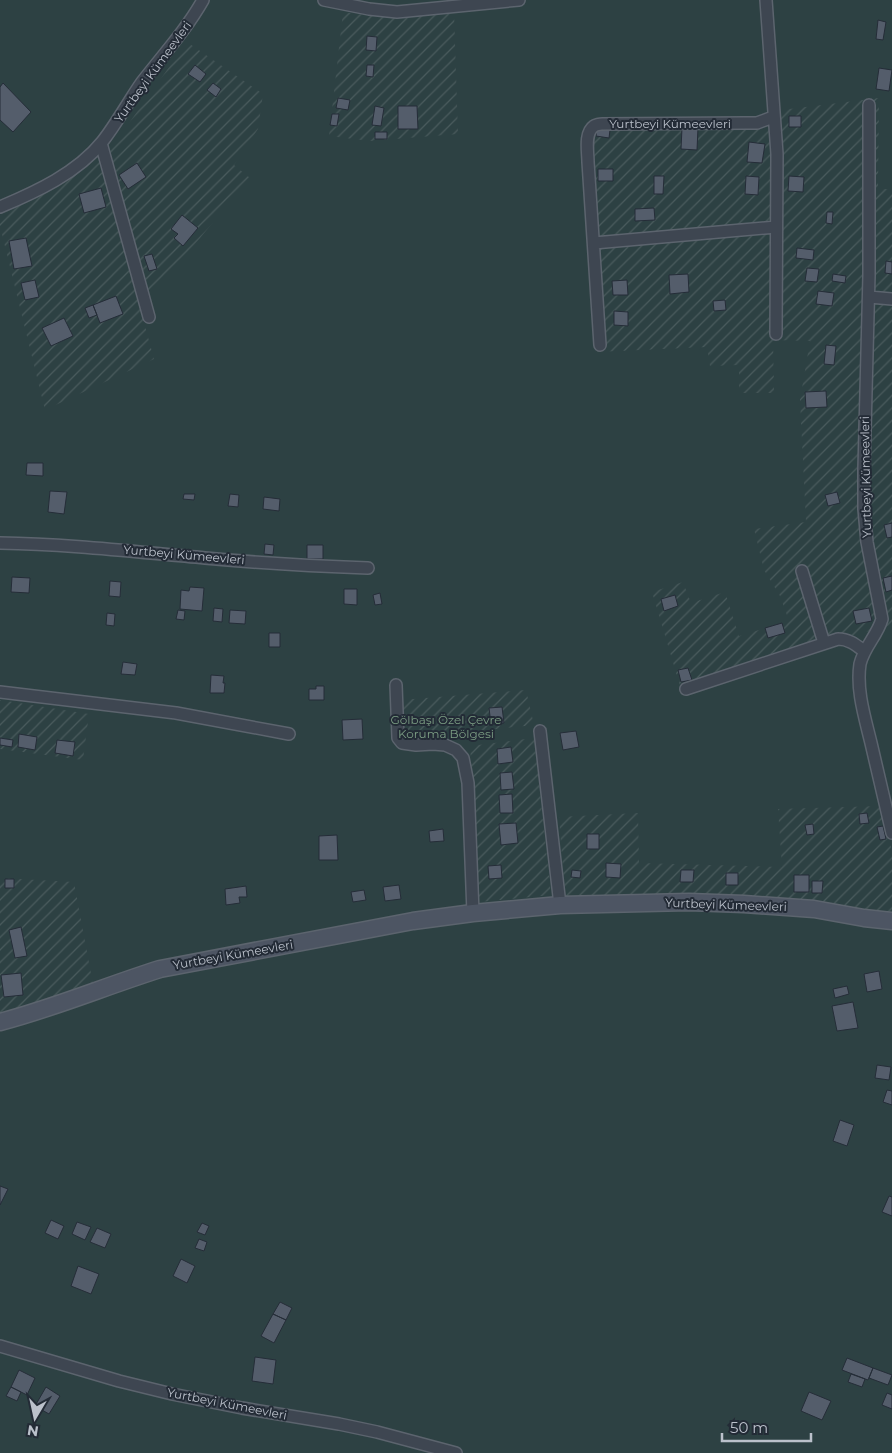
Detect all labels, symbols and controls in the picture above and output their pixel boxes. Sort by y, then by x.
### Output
street label: Yurtbeyi Kümeevleri [111,18,194,125]
street label: Yurtbeyi Kümeevleri [609,116,731,131]
street label: Yurtbeyi Kümeevleri [857,416,874,538]
street label: Yurtbeyi Kümeevleri [123,542,245,567]
park label: Gölbaşı Özel Çevre Koruma Bölgesi [391,712,501,741]
street label: Yurtbeyi Kümeevleri [665,895,787,914]
street label: Yurtbeyi Kümeevleri [172,937,294,972]
street label: Yurtbeyi Kümeevleri [166,1385,288,1422]
north arrow [10,1393,60,1443]
scale bar [722,1410,811,1442]
text: 50 m [730,1418,768,1437]
text: N [26,1421,40,1441]

